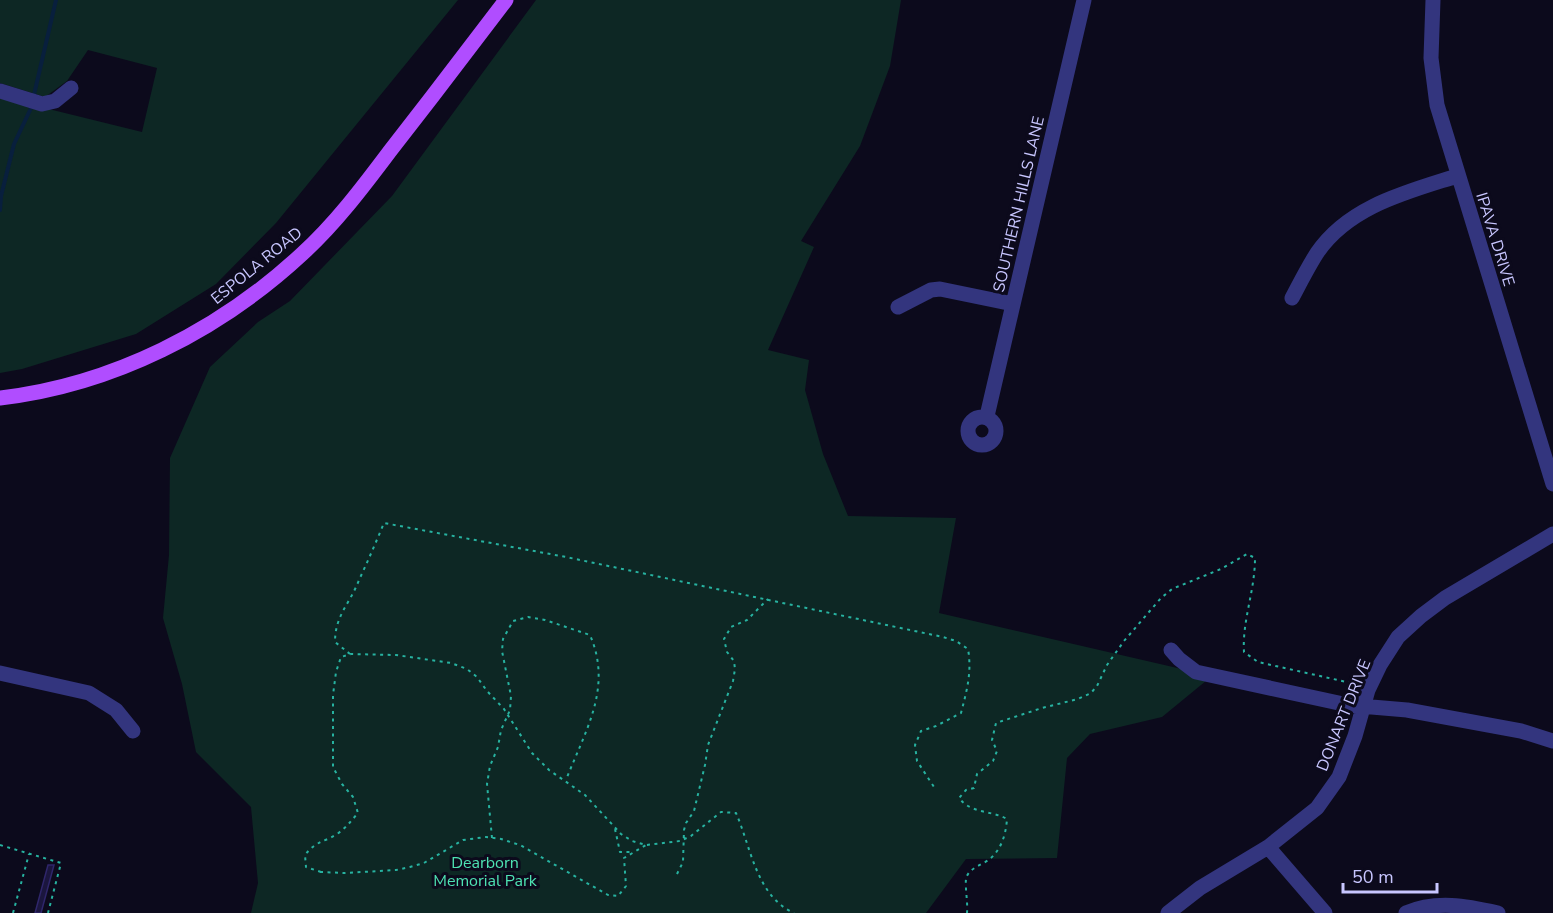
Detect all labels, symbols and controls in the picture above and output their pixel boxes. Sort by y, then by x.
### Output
street label: SOUTHERN HILLS LANE [988,114,1050,294]
street label: IPAVA DRIVE [1470,190,1520,289]
street label: ESPOLA ROAD [206,222,307,309]
street label: DONART DRIVE [1311,656,1376,775]
park label: Dearborn Memorial Park [433,852,538,892]
scale bar [1343,856,1438,894]
text: 50 m [1352,865,1394,889]

